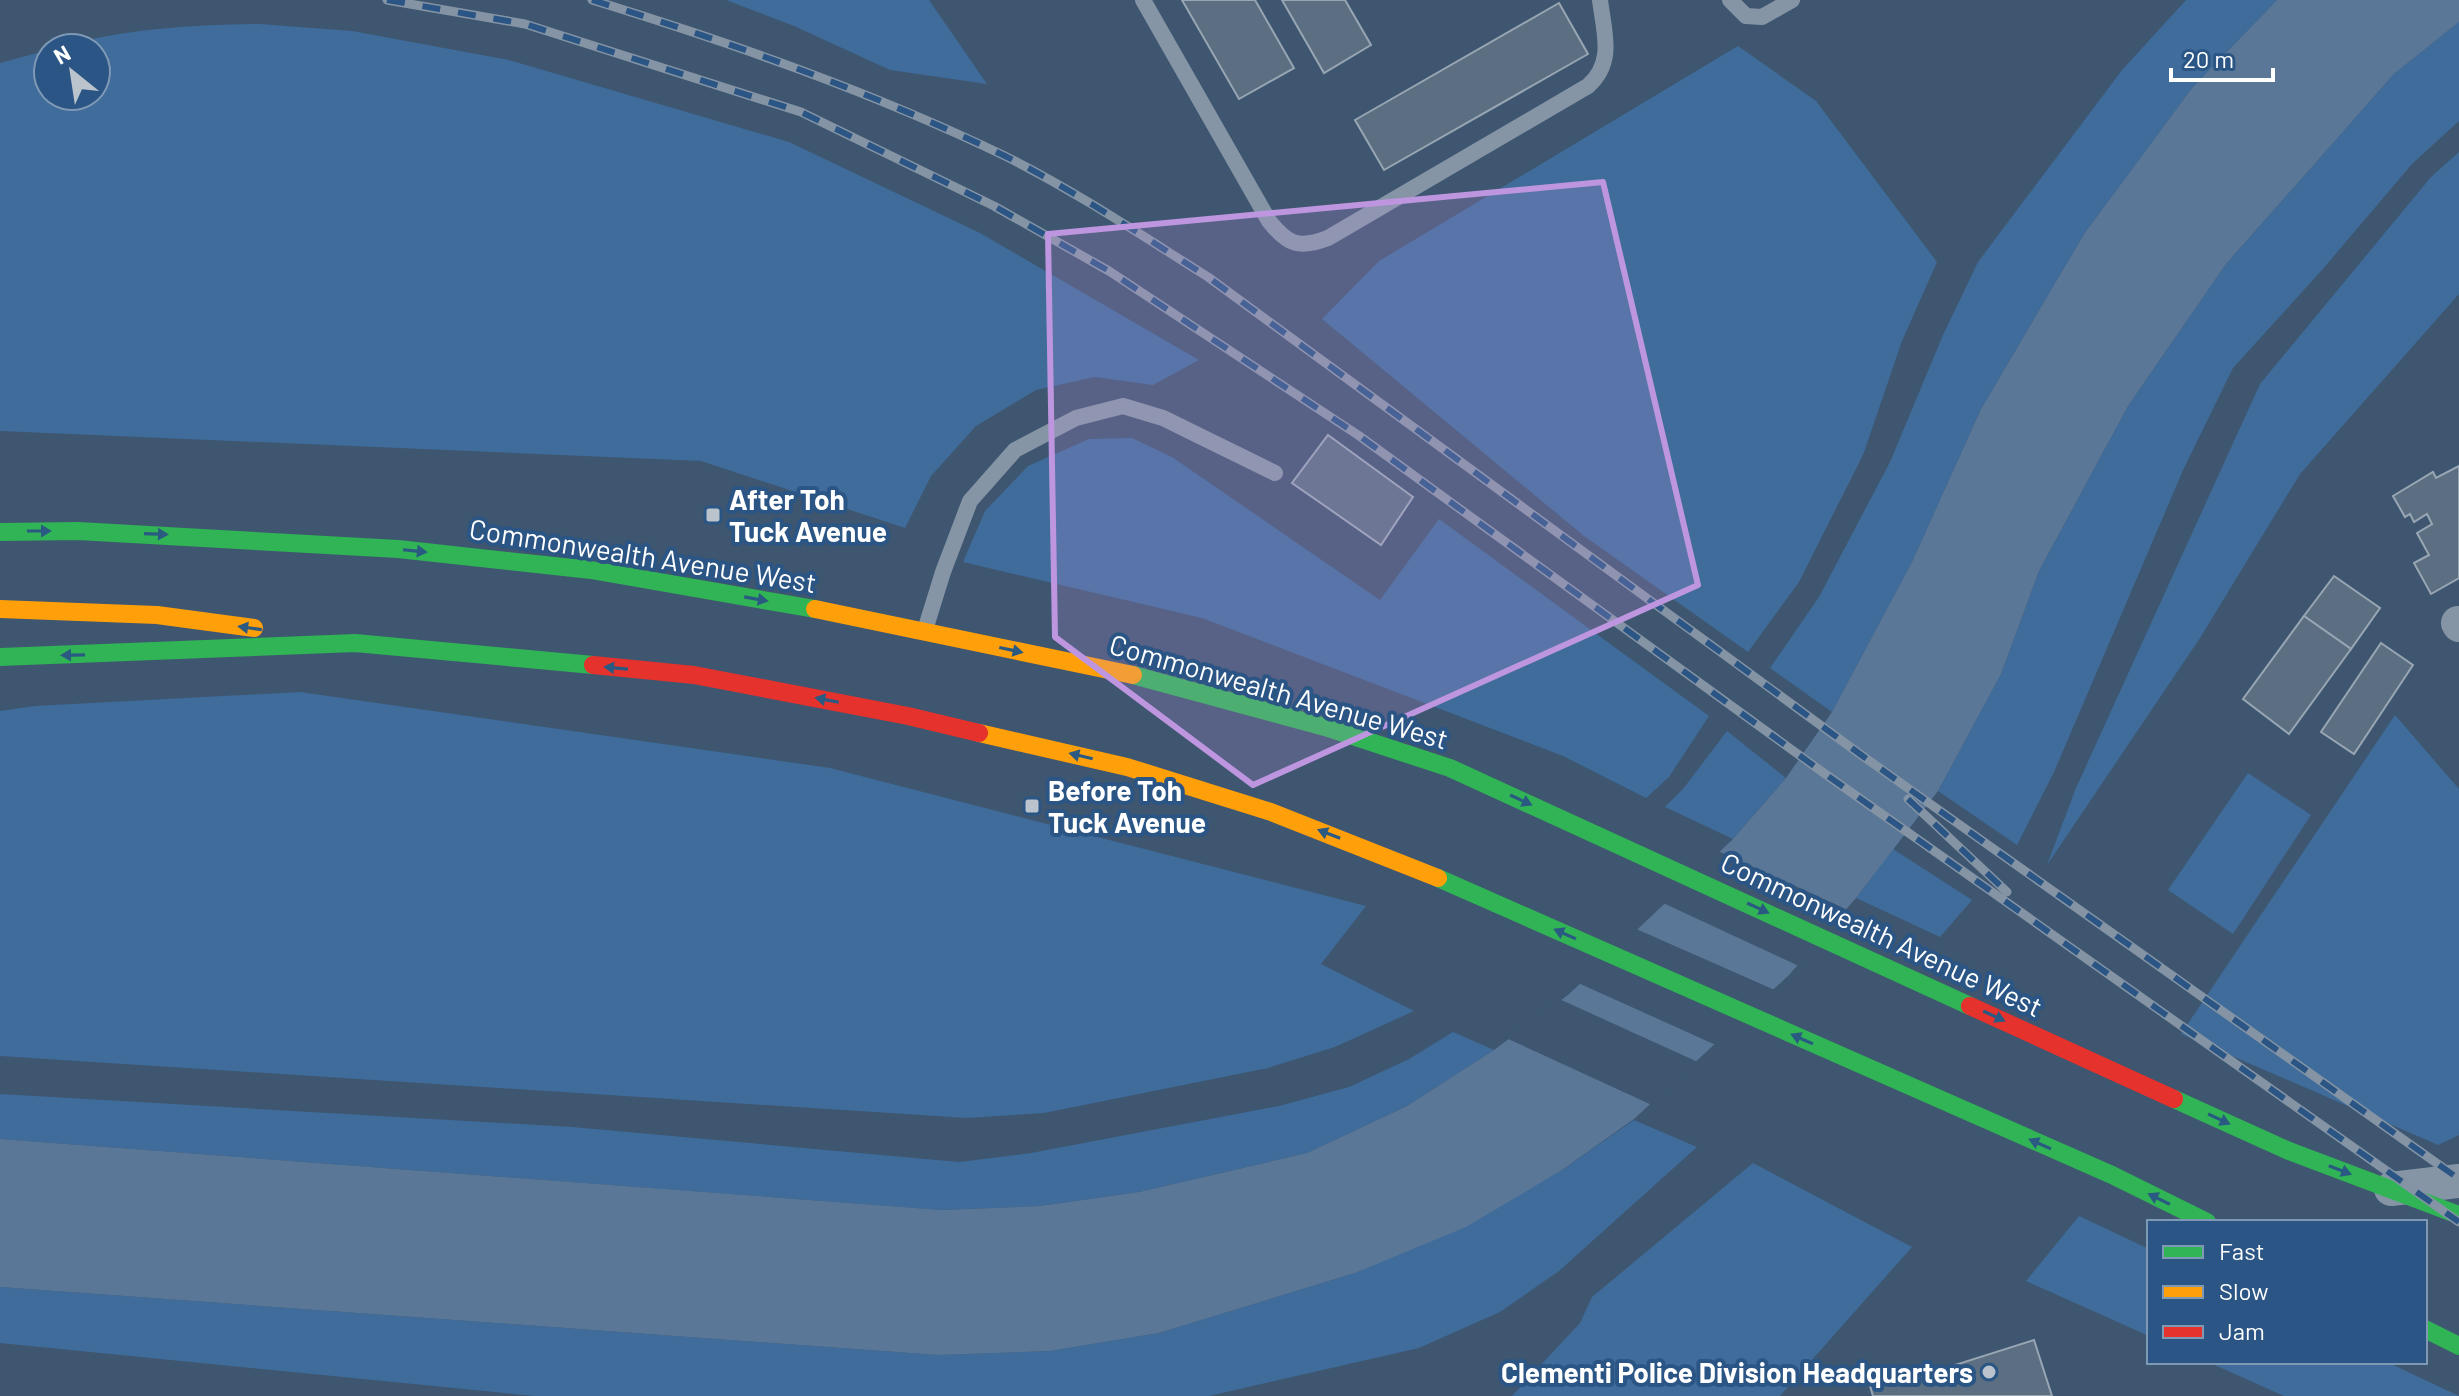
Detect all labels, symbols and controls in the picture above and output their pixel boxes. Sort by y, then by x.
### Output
north arrow [32,32,112,112]
scale bar [2171,32,2273,82]
text: N [49,39,74,69]
text: 20 m [2183,44,2234,73]
place label: After Toh Tuck Avenue [729,482,887,548]
marker: After Toh Tuck Avenue [704,506,722,524]
street label: Commonwealth Avenue West [467,511,819,599]
one-way arrow [27,525,52,538]
one-way arrow [144,528,169,541]
one-way arrow [403,545,428,558]
one-way arrow [743,593,768,605]
one-way arrow [237,621,262,634]
street label: Commonwealth Avenue West [1106,626,1452,756]
one-way arrow [998,644,1023,657]
one-way arrow [60,649,85,661]
one-way arrow [603,661,628,674]
one-way arrow [814,694,839,706]
one-way arrow [1068,749,1093,762]
place label: Before Toh Tuck Avenue [1048,773,1206,839]
one-way arrow [1510,793,1533,807]
marker: Before Toh Tuck Avenue [1023,797,1041,815]
one-way arrow [1317,827,1341,840]
street label: Commonwealth Avenue West [1716,844,2048,1024]
one-way arrow [1746,901,1770,915]
one-way arrow [1553,927,1576,940]
one-way arrow [1983,1009,2006,1023]
one-way arrow [1791,1032,1814,1045]
one-way arrow [2208,1112,2231,1125]
one-way arrow [2029,1137,2052,1151]
one-way arrow [2328,1164,2352,1177]
one-way arrow [2148,1192,2171,1206]
legend [2147,1220,2427,1364]
text: Fast [2219,1236,2264,1265]
text: Slow [2219,1276,2268,1305]
text: Jam [2219,1316,2265,1345]
place label: Clementi Police Division Headquarters [1501,1355,1973,1389]
marker: Clementi Police Division Headquarters [1980,1363,1998,1381]

